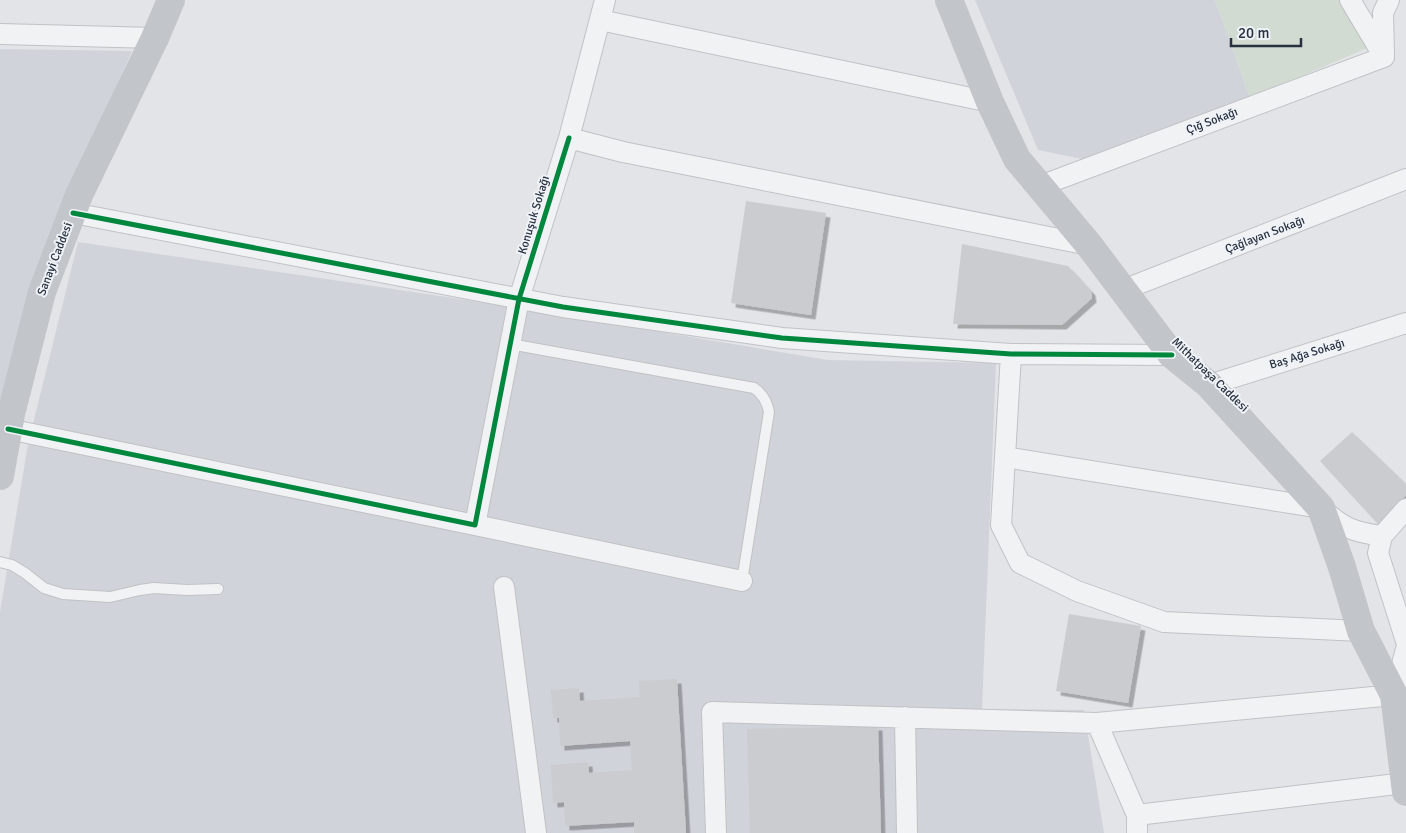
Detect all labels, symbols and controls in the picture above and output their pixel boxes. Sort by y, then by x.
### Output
scale bar [1231,15,1301,47]
text: 20 m [1238,24,1269,42]
street label: Çığ Sokağı [1184,104,1240,138]
street label: Konuşuk Sokağı [515,174,553,256]
street label: Çağlayan Sokağı [1223,213,1307,257]
street label: Sanayi Caddesi [34,220,76,298]
street label: Mithatpaşa Caddesi [1169,335,1251,415]
street label: Baş Ağa Sokağı [1267,335,1347,373]

